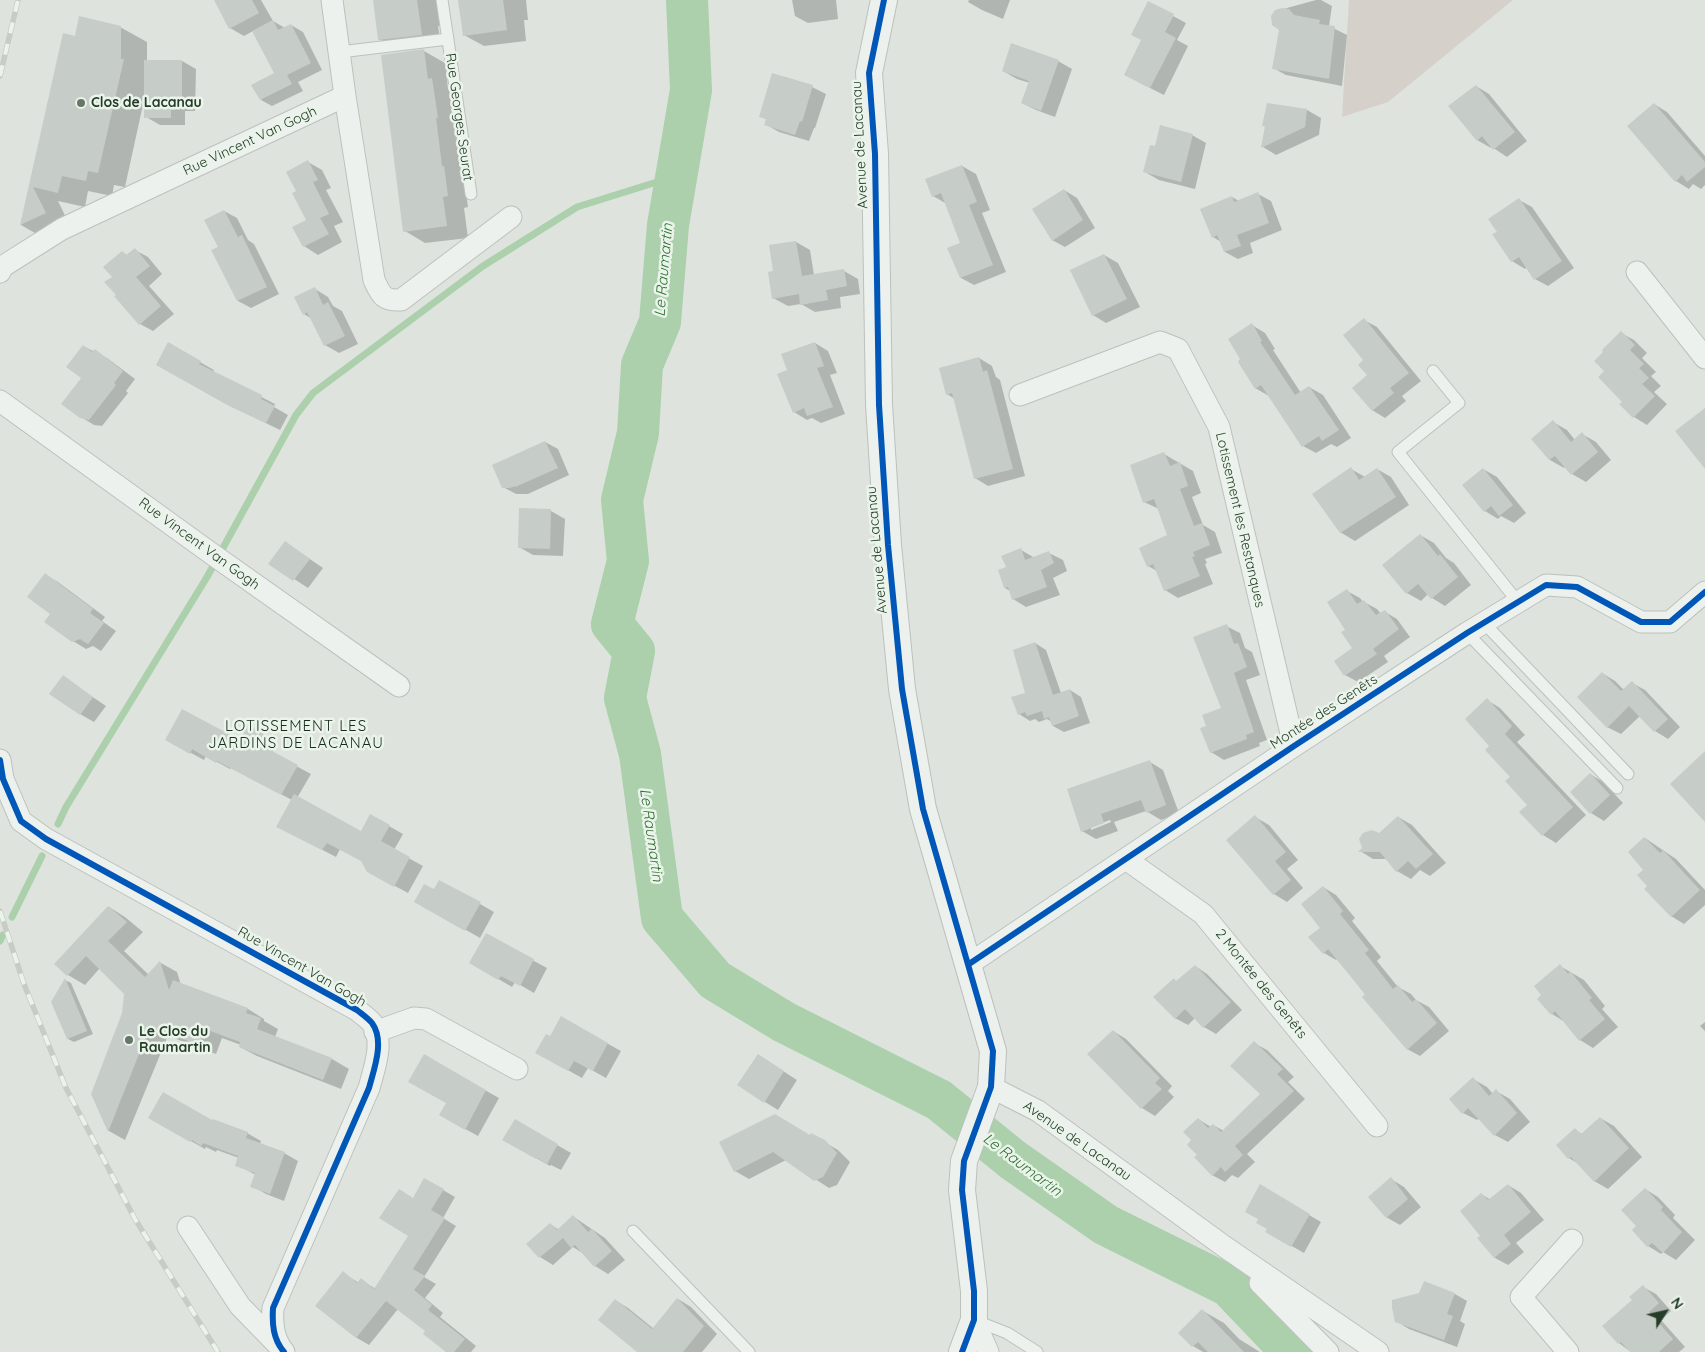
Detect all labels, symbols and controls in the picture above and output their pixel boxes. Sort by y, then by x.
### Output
street label: Rue Georges Seurat [442,52,476,182]
street label: Avenue de Lacanau [848,81,872,209]
place label: Clos de Lacanau [91,95,202,111]
marker: Clos de Lacanau [75,97,87,109]
street label: Rue Vincent Van Gogh [180,103,320,179]
water label: Le Raumartin [651,223,677,317]
street label: Lotissement les Restanques [1212,431,1268,609]
street label: Avenue de Lacanau [863,486,891,614]
street label: Rue Vincent Van Gogh [135,494,263,594]
street label: Montée des Genêts [1267,671,1381,753]
district label: LOTISSEMENT LES JARDINS DE LACANAU [206,717,386,752]
water label: Le Raumartin [636,787,666,883]
street label: Rue Vincent Van Gogh [235,923,369,1011]
street label: 2 Montée des Genêts [1212,926,1310,1042]
place label: Le Clos du Raumartin [139,1024,211,1056]
marker: Le Clos du Raumartin [123,1034,135,1046]
street label: Avenue de Lacanau [1020,1097,1134,1185]
water label: Le Raumartin [979,1130,1065,1200]
north arrow [1640,1287,1690,1337]
text: N [1667,1294,1688,1313]

